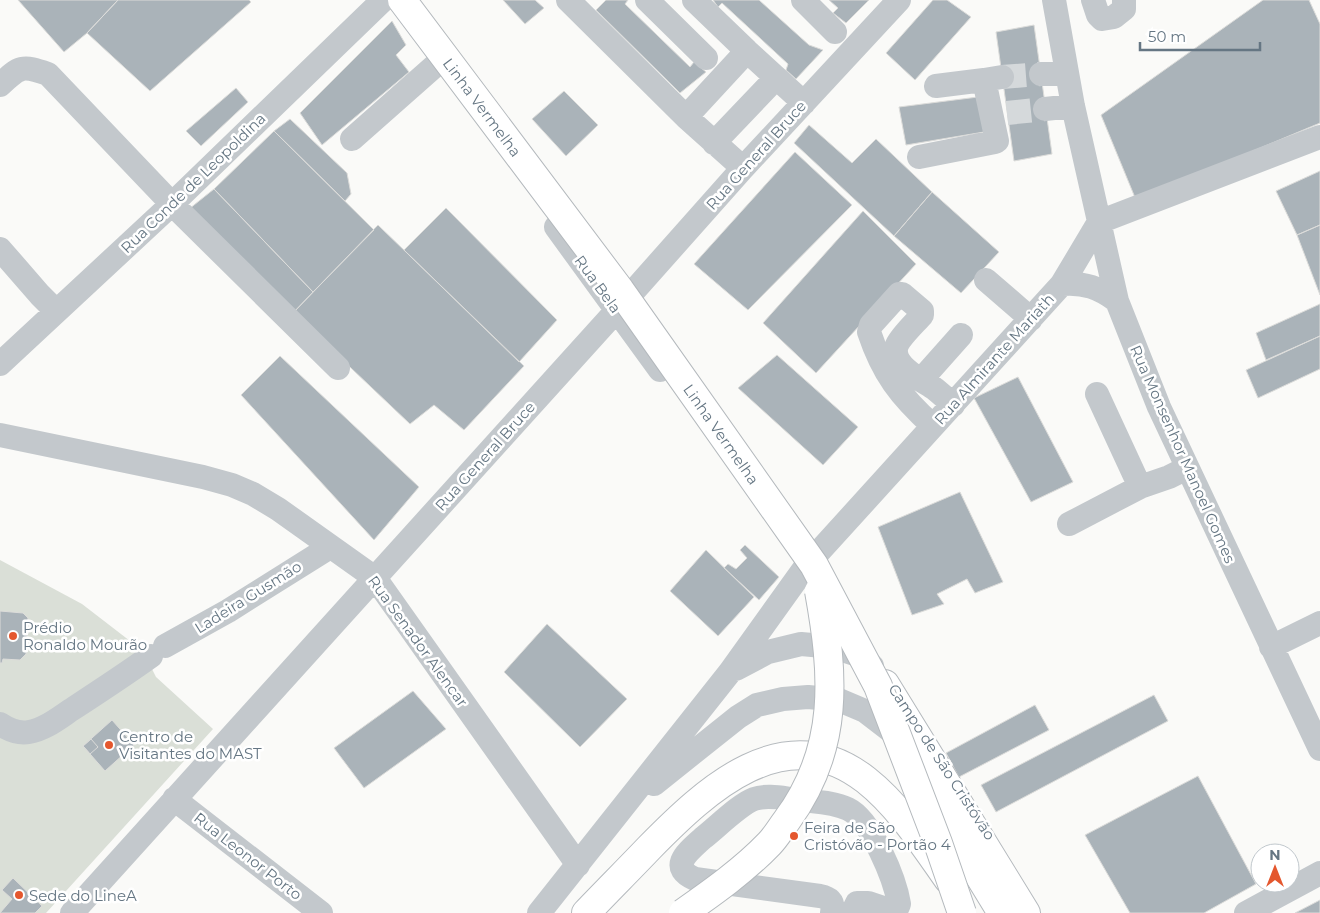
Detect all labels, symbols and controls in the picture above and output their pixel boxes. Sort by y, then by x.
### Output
scale bar [1140,20,1260,52]
text: 50 m [1148,27,1186,46]
street label: Linha Vermelha [439,54,526,160]
street label: Rua General Bruce [702,96,810,214]
street label: Rua Conde de Leopoldina [117,109,269,257]
street label: Rua Bela [571,251,625,317]
street label: Rua Almirante Mariath [930,290,1058,428]
street label: Rua Monsenhor Manoel Gomes [1126,342,1240,566]
street label: Linha Vermelha [680,380,764,488]
street label: Rua General Bruce [431,397,539,515]
street label: Ladeira Gusmão [191,557,305,637]
street label: Rua Senador Alencar [364,572,472,710]
place label: Prédio Ronaldo Mourão [23,618,147,654]
marker: Prédio Ronaldo Mourão [7,630,19,642]
street label: Campo de São Cristóvão [884,680,1000,844]
place label: Centro de Visitantes do MAST [119,727,262,763]
marker: Centro de Visitantes do MAST [103,739,115,751]
street label: Rua Leonor Porto [190,808,306,904]
place label: Feira de São Cristóvão - Portão 4 [804,818,951,854]
marker: Feira de São Cristóvão - Portão 4 [788,830,800,842]
north arrow [1250,843,1300,893]
text: N [1269,846,1281,864]
place label: Sede do LineA [29,886,137,905]
marker: Sede do LineA [13,889,25,901]

